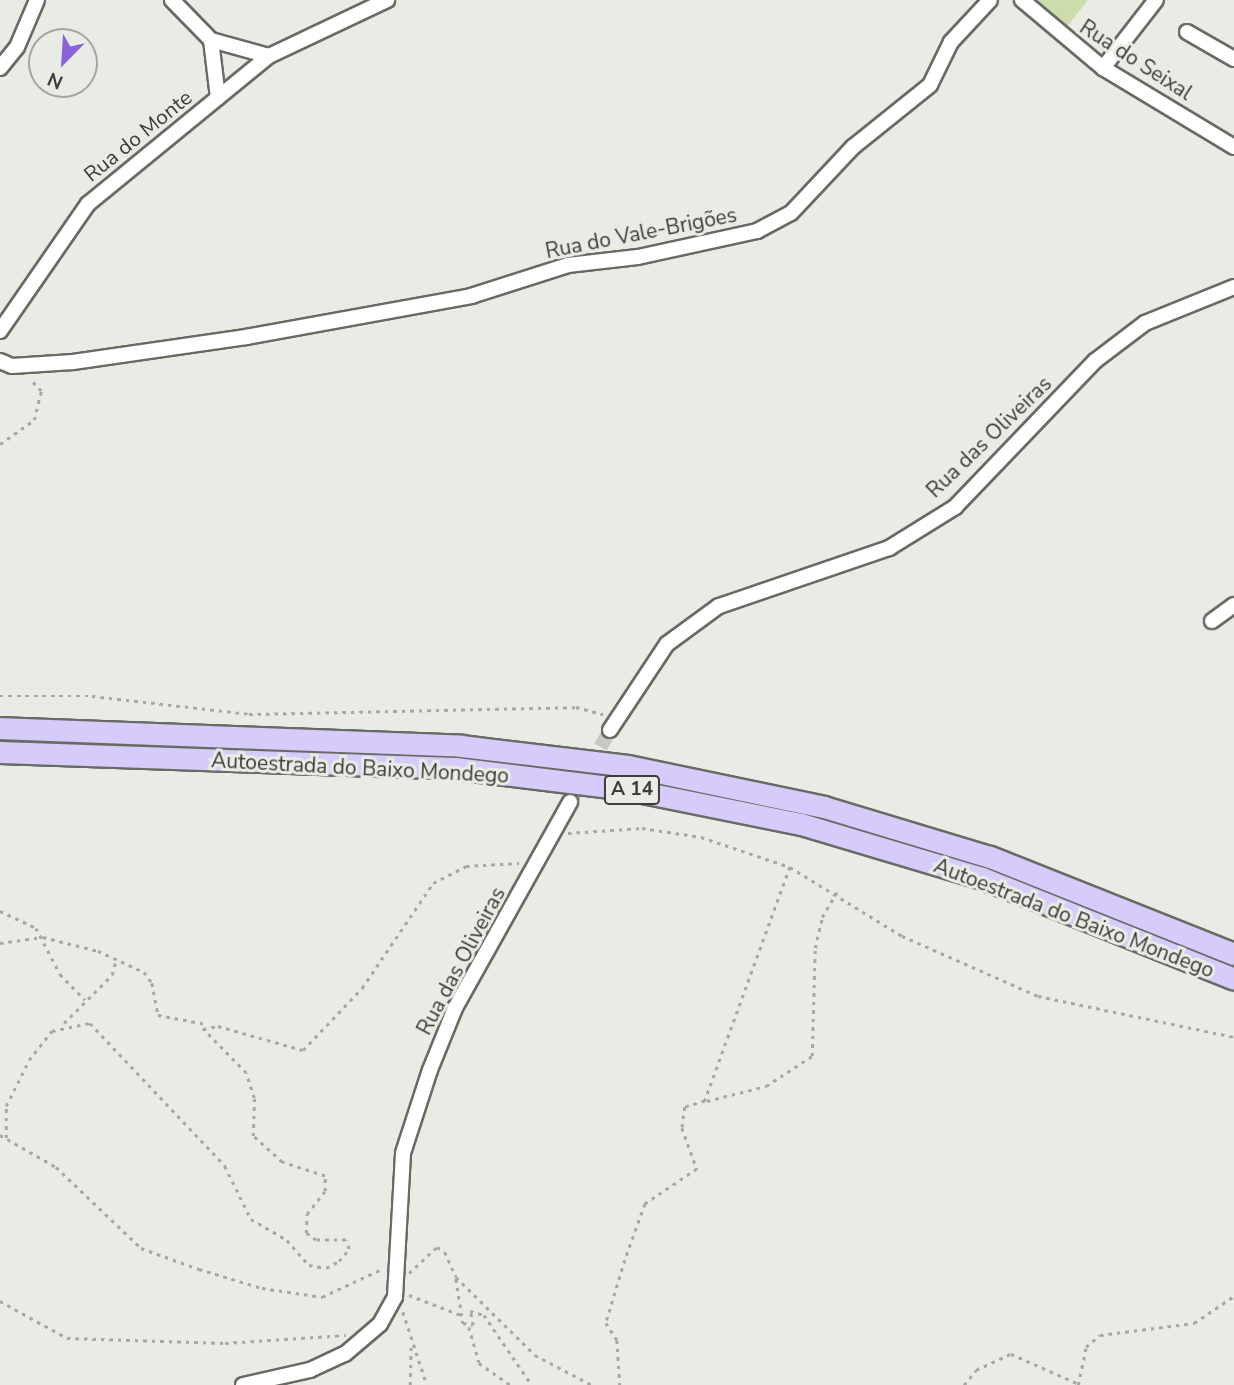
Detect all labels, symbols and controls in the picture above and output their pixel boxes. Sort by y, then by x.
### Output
street label: Rua do Seixal [1075,14,1197,106]
north arrow [28,28,98,98]
text: N [43,66,67,95]
street label: Rua do Monte [79,85,197,187]
street label: Rua do Vale-Brigões [543,202,739,264]
street label: Rua das Oliveiras [921,371,1057,503]
street label: Autoestrada do Baixo Mondego [210,748,510,788]
road number: A 14 [602,775,662,806]
street label: Autoestrada do Baixo Mondego [930,853,1218,983]
street label: Rua das Oliveiras [411,883,511,1039]

